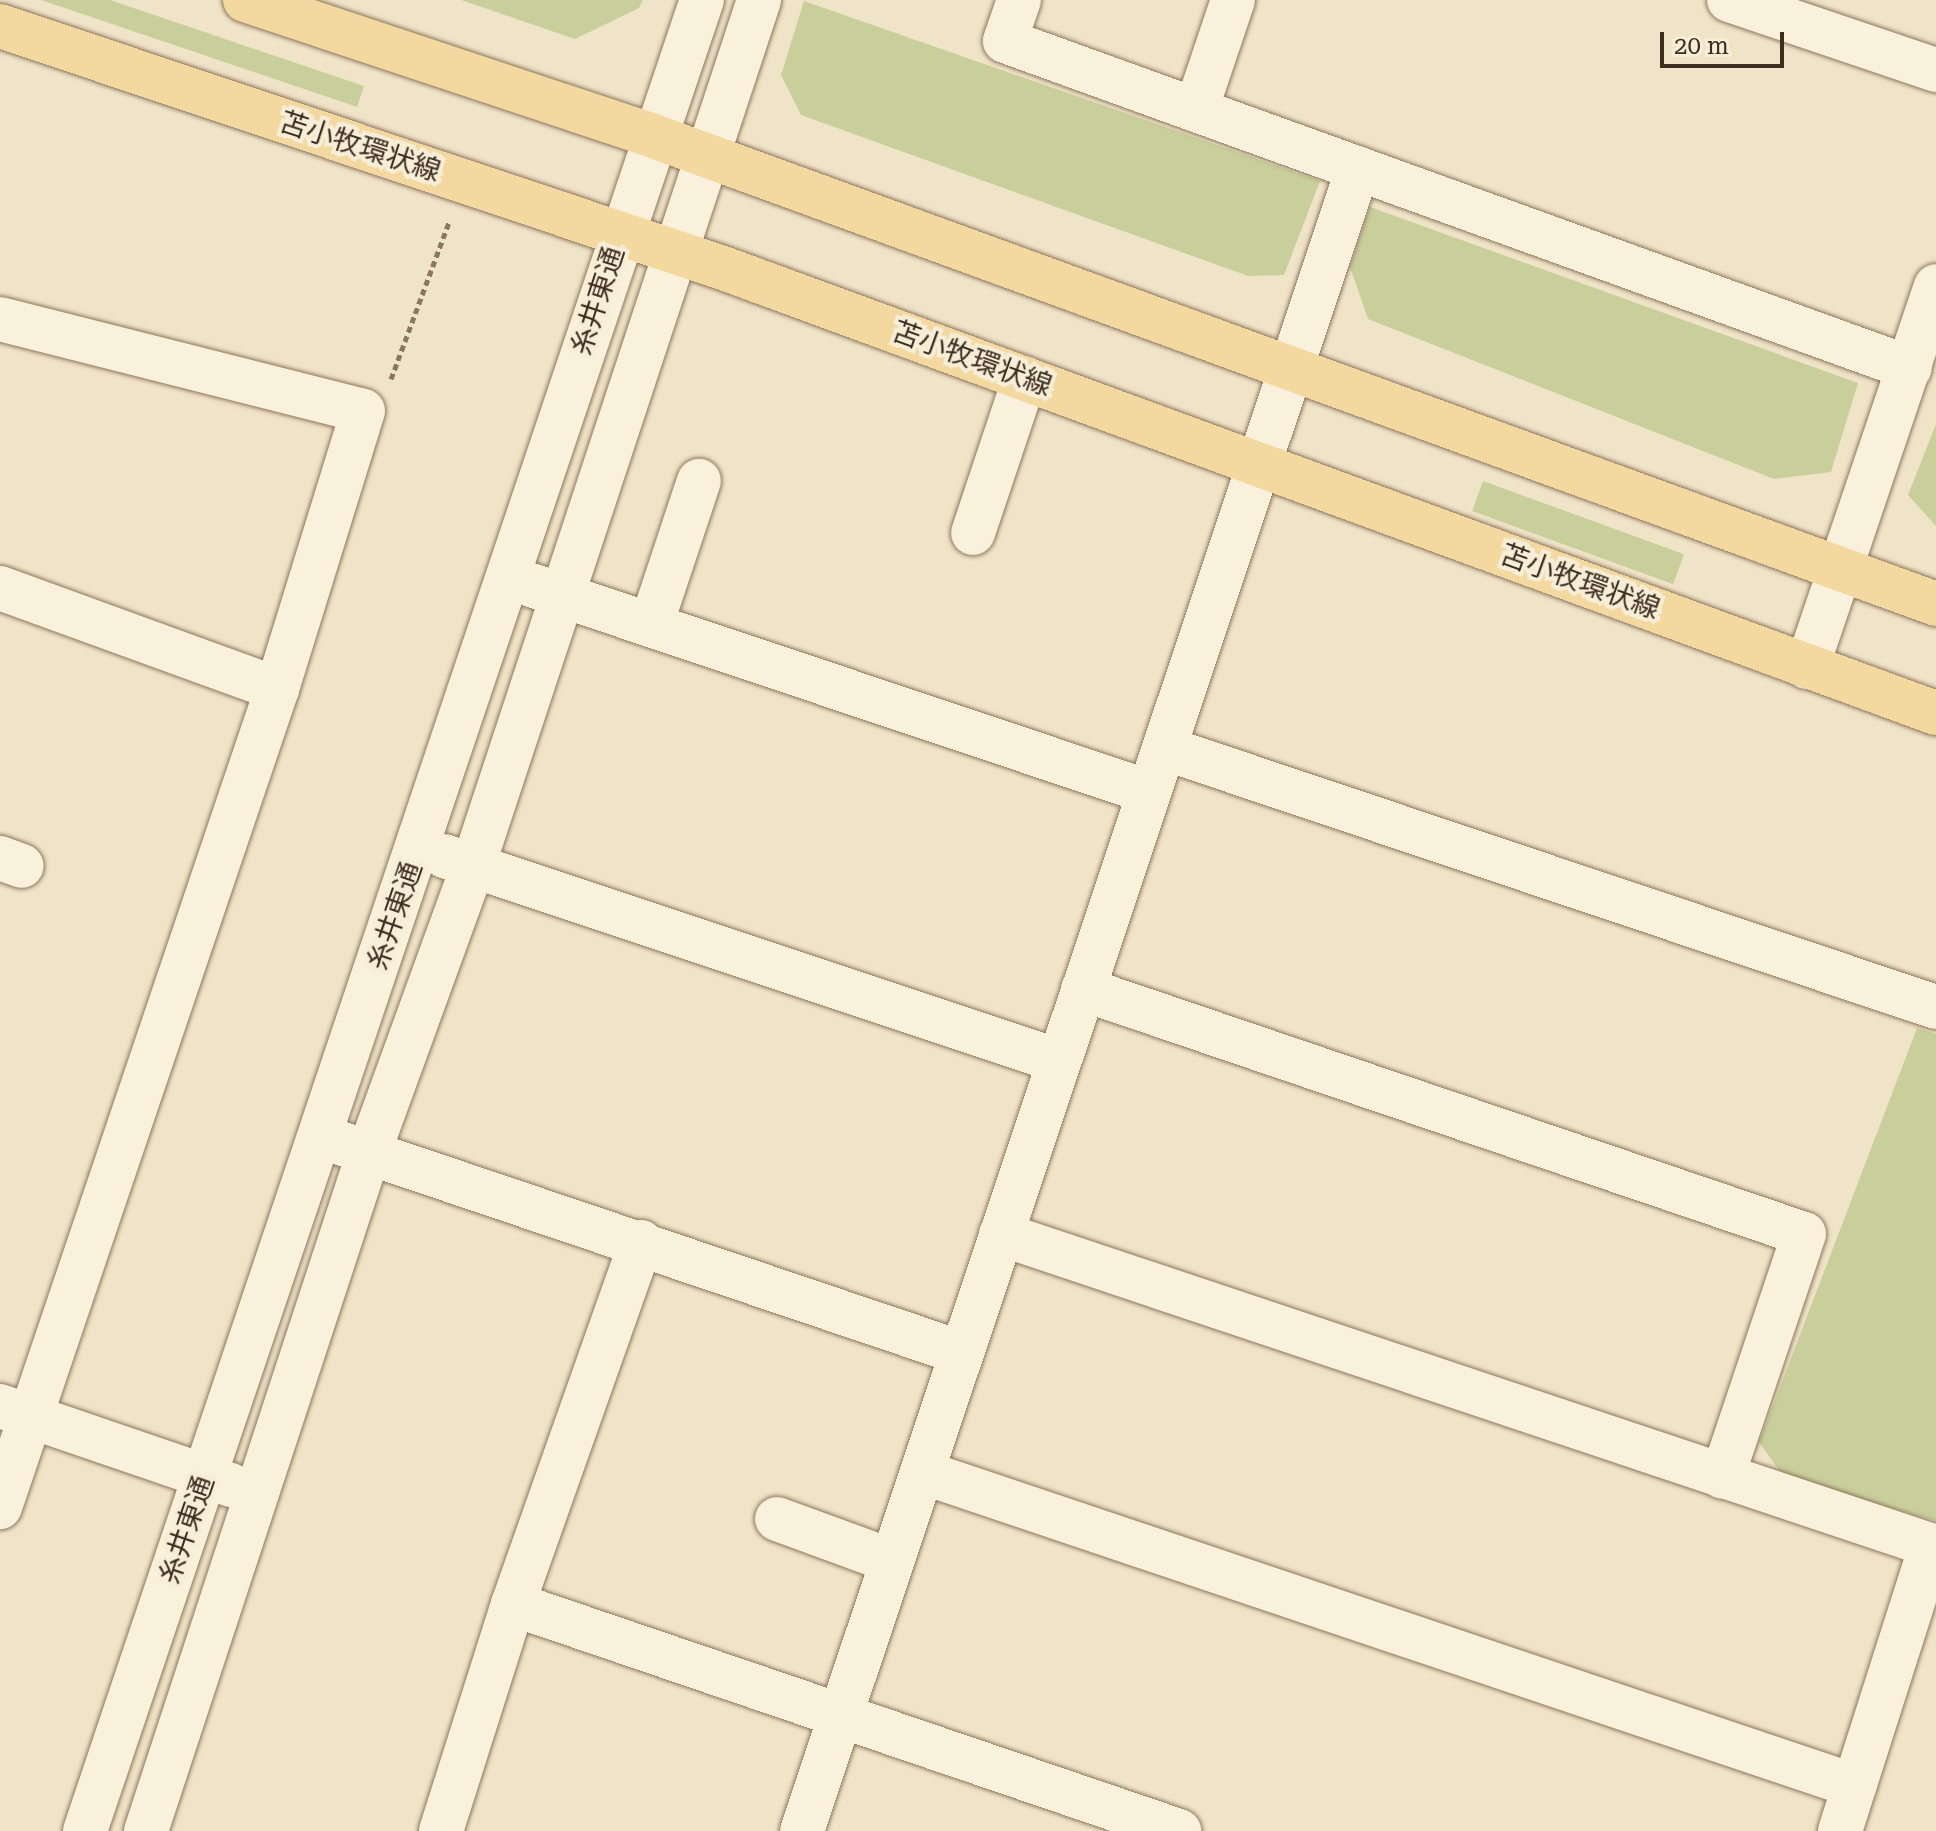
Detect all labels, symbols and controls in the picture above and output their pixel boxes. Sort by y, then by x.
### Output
scale bar [1664,16,1788,66]
text: 20 m [1674,32,1729,60]
street label: 苫小牧環状線 [275,105,445,189]
street label: 糸井東通 [565,243,631,359]
street label: 苫小牧環状線 [887,314,1057,404]
street label: 苫小牧環状線 [1495,537,1665,627]
street label: 糸井東通 [361,858,429,974]
street label: 糸井東通 [153,1472,221,1588]

